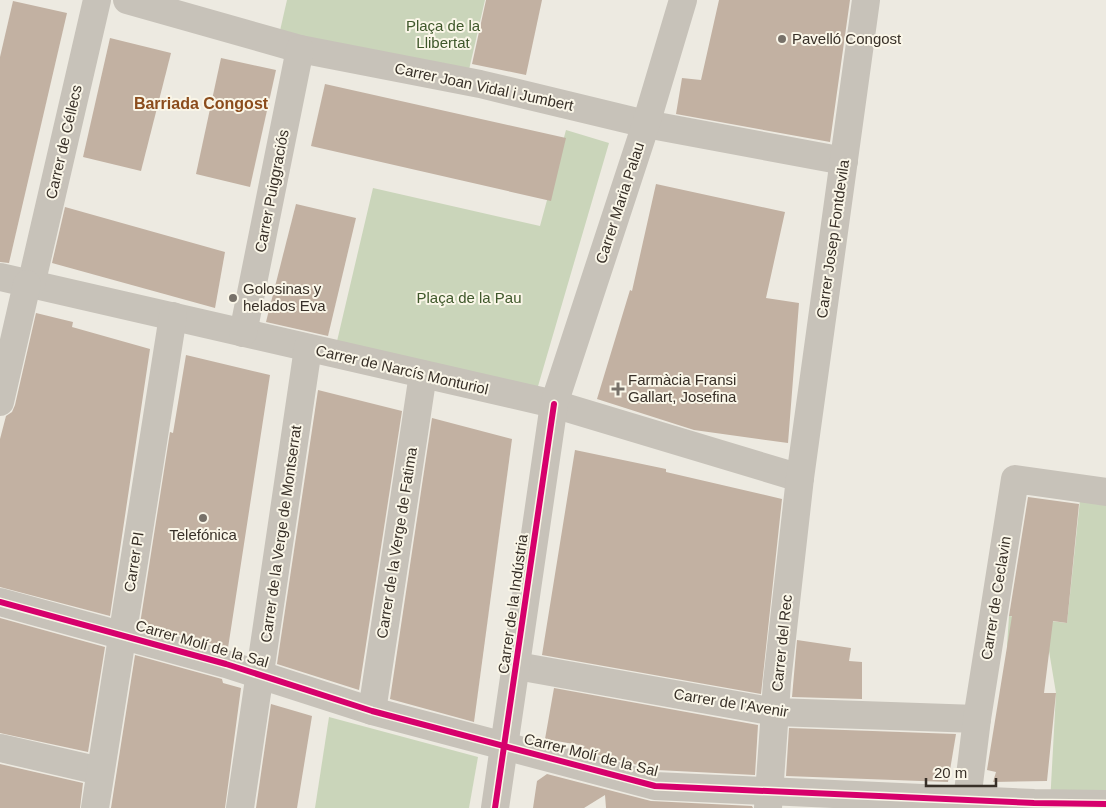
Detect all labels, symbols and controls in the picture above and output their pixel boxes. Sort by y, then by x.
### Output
park label: Plaça de la Llibertat [406,17,481,51]
place label: Pavelló Congost [792,30,902,47]
marker: Pavelló Congost [776,33,788,45]
street label: Carrer Joan Vidal i Jumbert [393,59,576,114]
street label: Carrer de Céllecs [42,83,85,201]
district label: Barriada Congost [134,95,269,112]
street label: Carrer Puiggraciós [251,128,292,254]
street label: Carrer Maria Palau [592,140,647,266]
street label: Carrer Josep Fontdevila [813,158,852,319]
place label: Golosinas y helados Eva [243,280,326,314]
park label: Plaça de la Pau [416,289,522,306]
marker: Golosinas y helados Eva [227,292,239,304]
street label: Carrer de Narcís Monturiol [314,341,490,398]
place label: Farmàcia Fransi Gallart, Josefina [628,371,737,405]
marker: Farmàcia Fransi Gallart, Josefina [612,383,624,395]
street label: Carrer de la Verge de Montserrat [257,423,304,644]
street label: Carrer de la Verge de Fatima [373,445,420,640]
marker: Telefónica [197,512,209,524]
place label: Telefónica [169,526,237,543]
street label: Carrer PI [120,531,147,593]
street label: Carrer de la Indústria [494,532,531,675]
street label: Carrer de Ceclavin [977,535,1014,661]
street label: Carrer del Rec [768,593,795,692]
street label: Carrer Molí de la Sal [134,616,271,671]
street label: Carrer de l'Avenir [672,685,790,720]
street label: Carrer Molí de la Sal [522,730,660,779]
scale bar [926,756,996,788]
text: 20 m [934,764,967,781]

